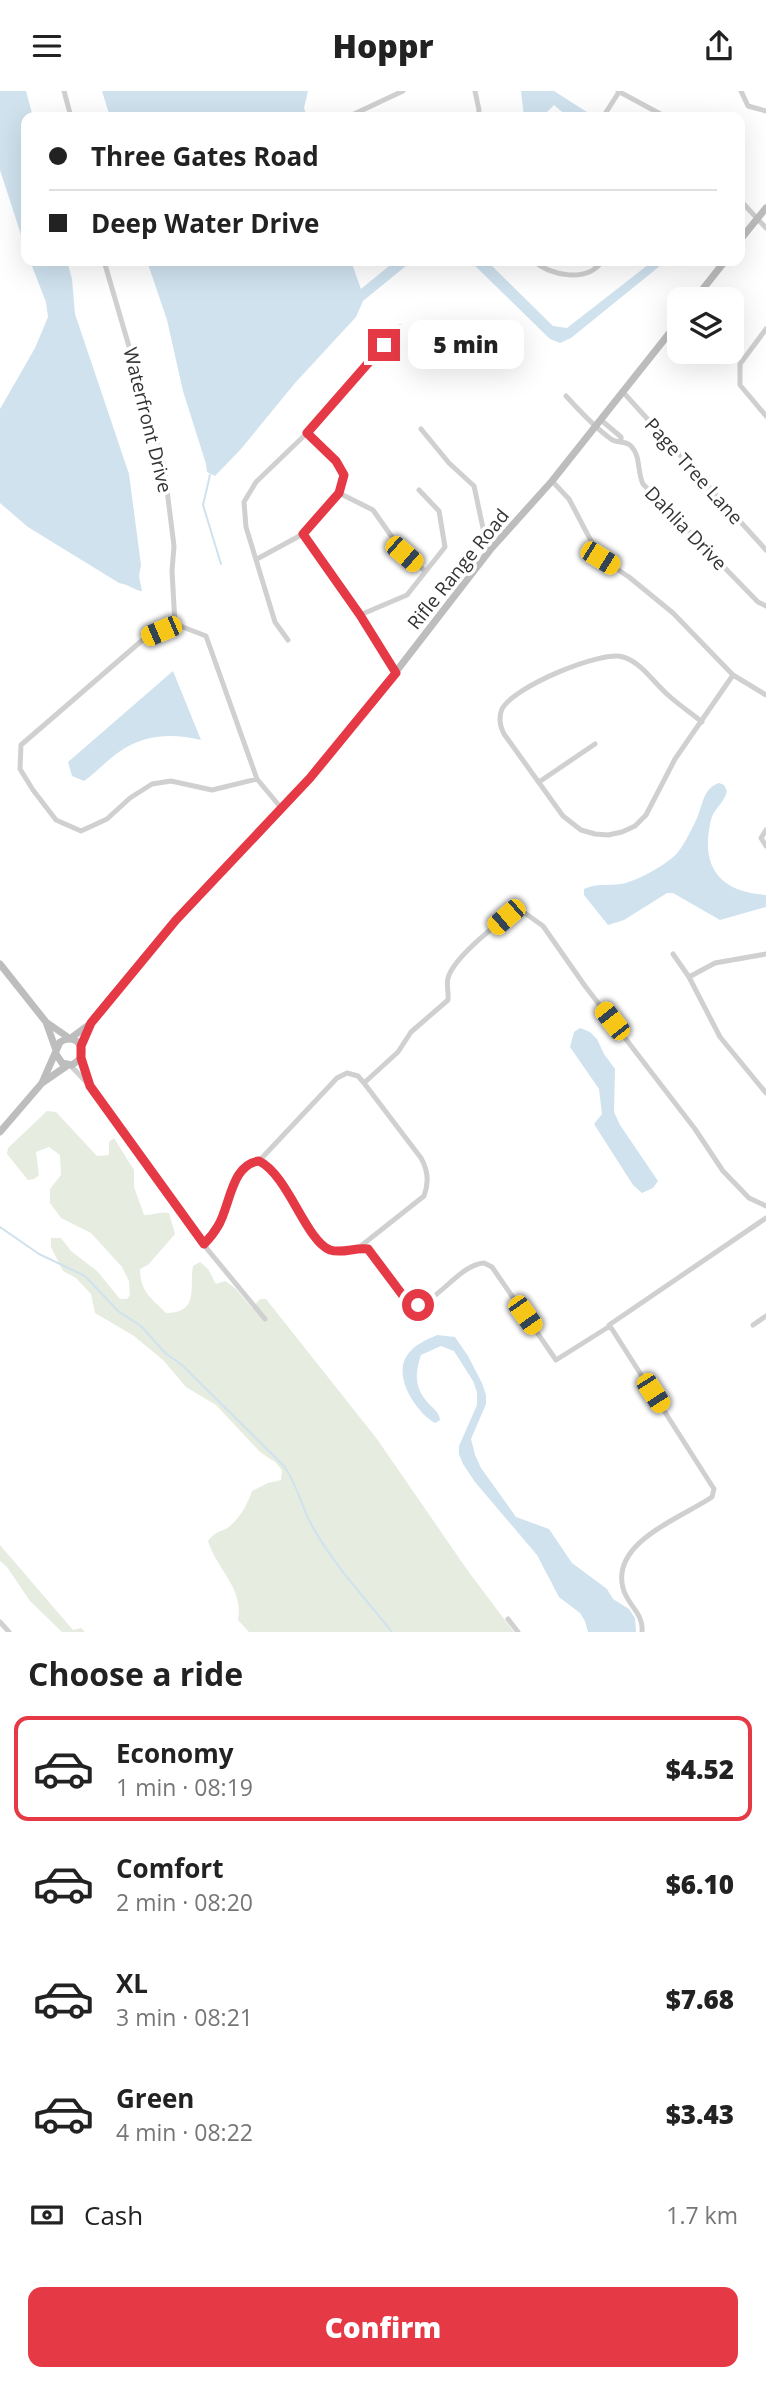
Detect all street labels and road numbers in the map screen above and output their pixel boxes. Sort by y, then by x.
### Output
street label: Waterfront Drive [117,345,179,495]
street label: Page Tree Lane [639,412,749,530]
street label: Dahlia Drive [639,480,733,576]
street label: Rifle Range Road [401,503,515,635]

